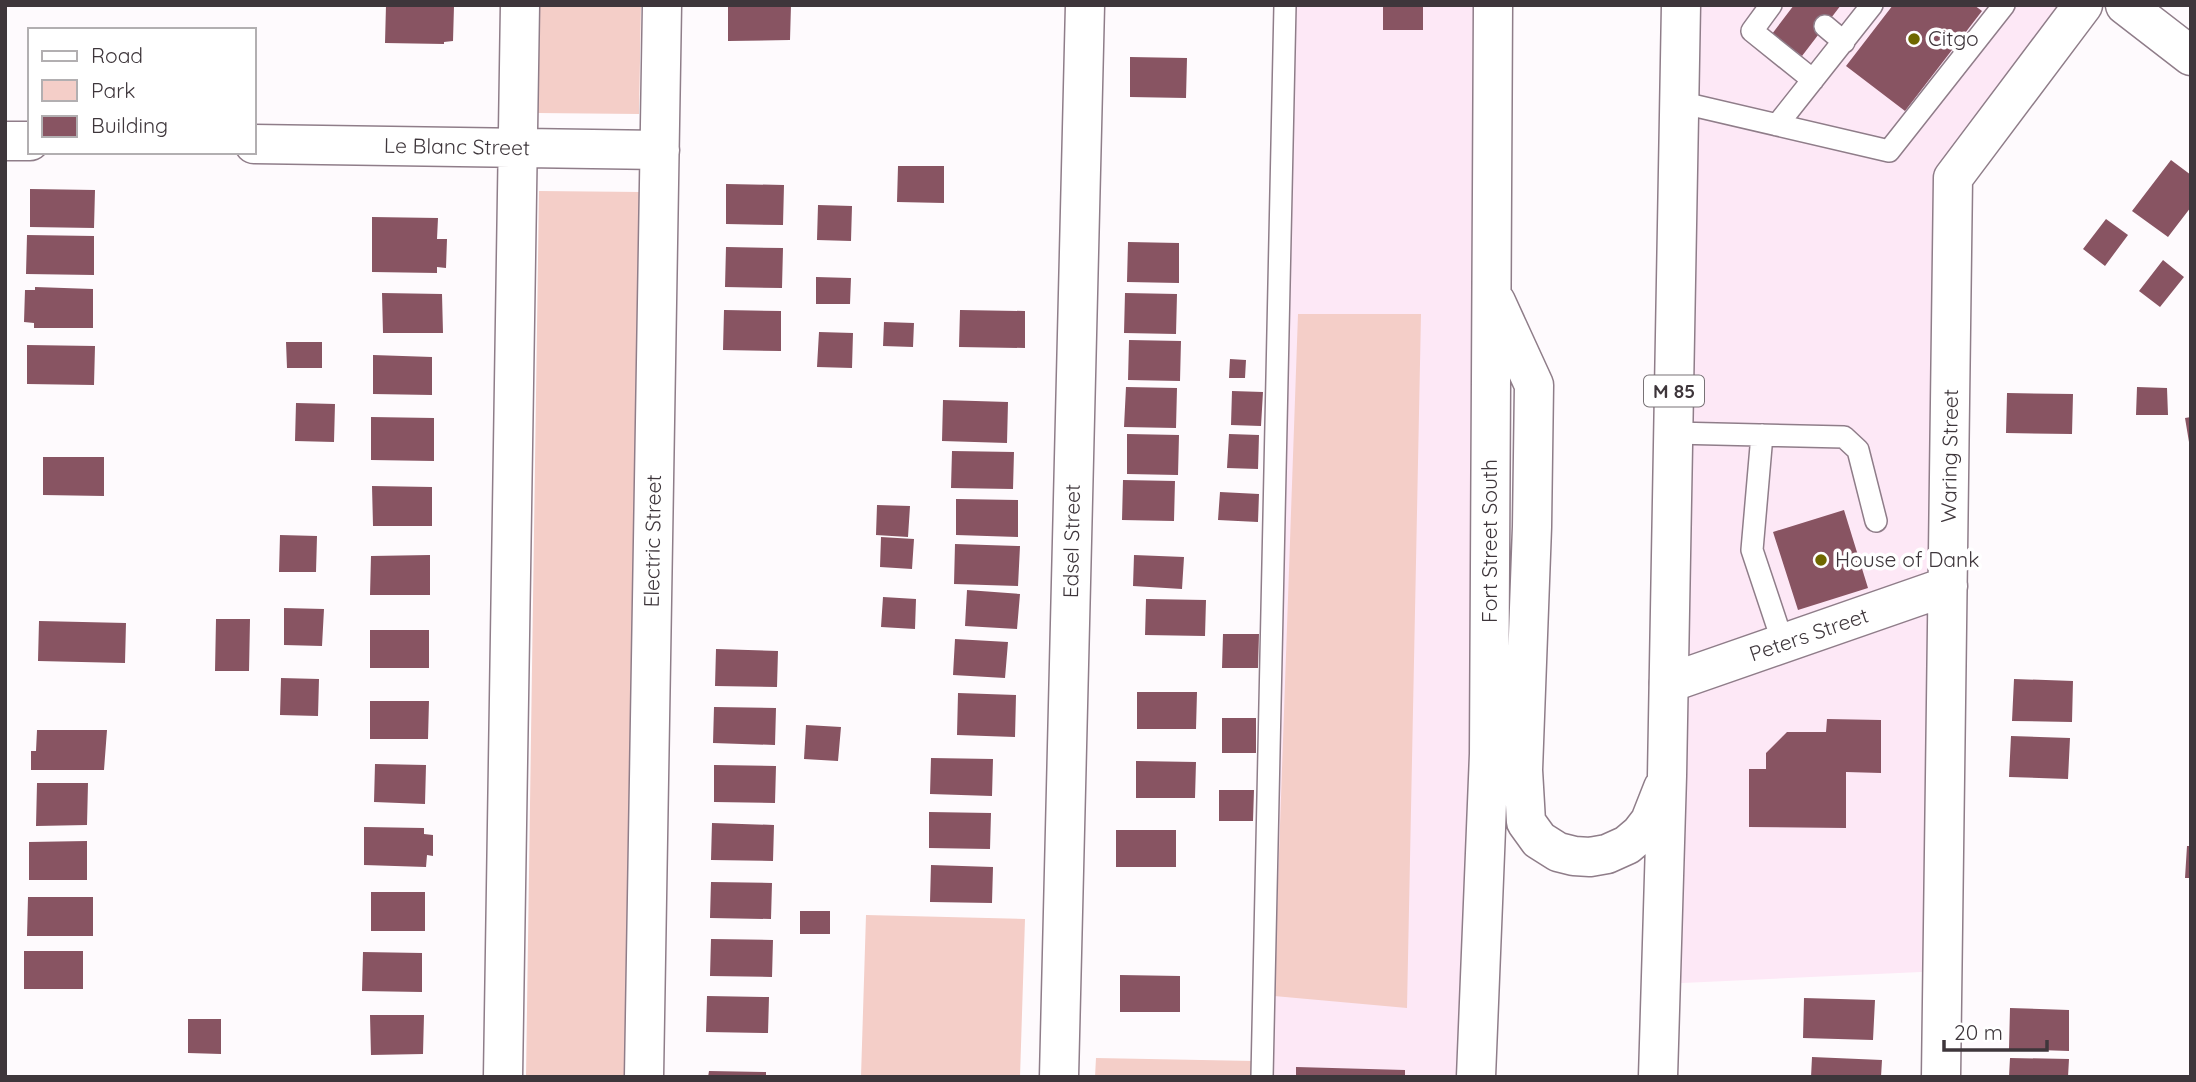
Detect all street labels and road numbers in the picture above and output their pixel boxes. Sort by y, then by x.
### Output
street label: Le Blanc Street [384,132,530,160]
road number: M 85 [1644,376,1704,406]
street label: Waring Street [1935,389,1963,523]
street label: Fort Street South [1476,459,1502,623]
street label: Electric Street [638,474,666,608]
street label: Edsel Street [1057,484,1085,598]
street label: Peters Street [1746,602,1872,667]

